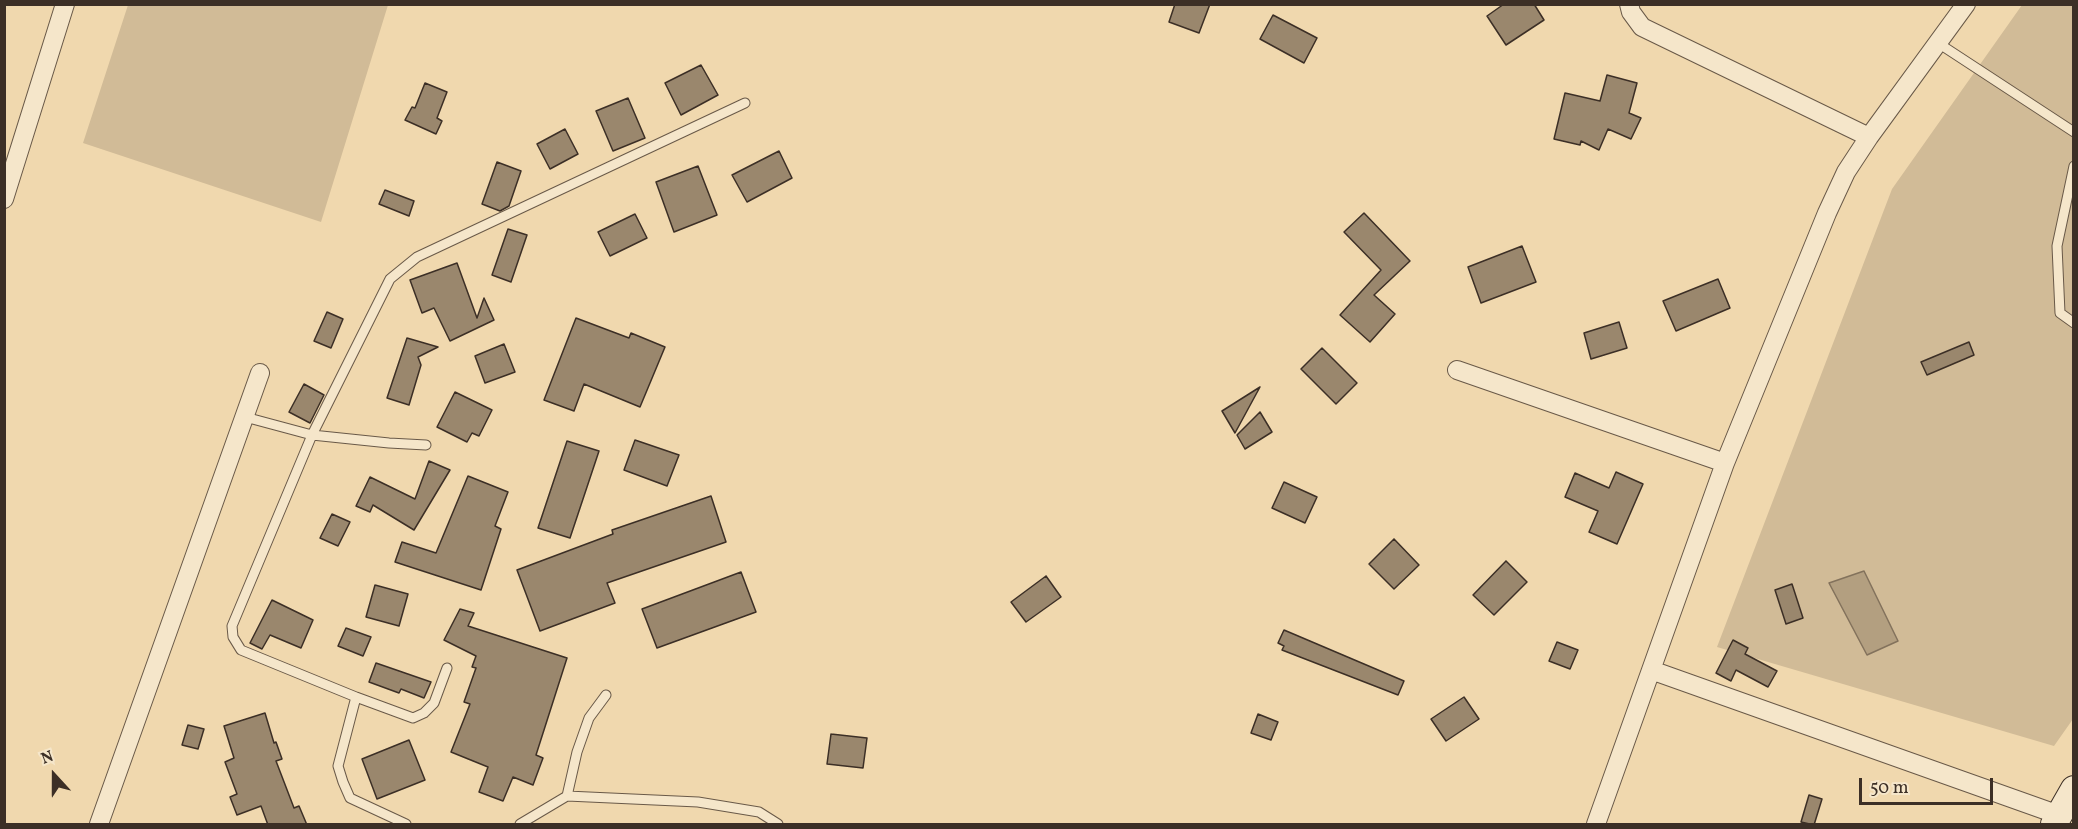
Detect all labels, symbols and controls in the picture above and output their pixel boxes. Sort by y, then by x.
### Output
north arrow [24,745,84,805]
text: N [38,746,57,771]
scale bar [1862,766,1996,804]
text: 50 m [1870,776,1909,801]

